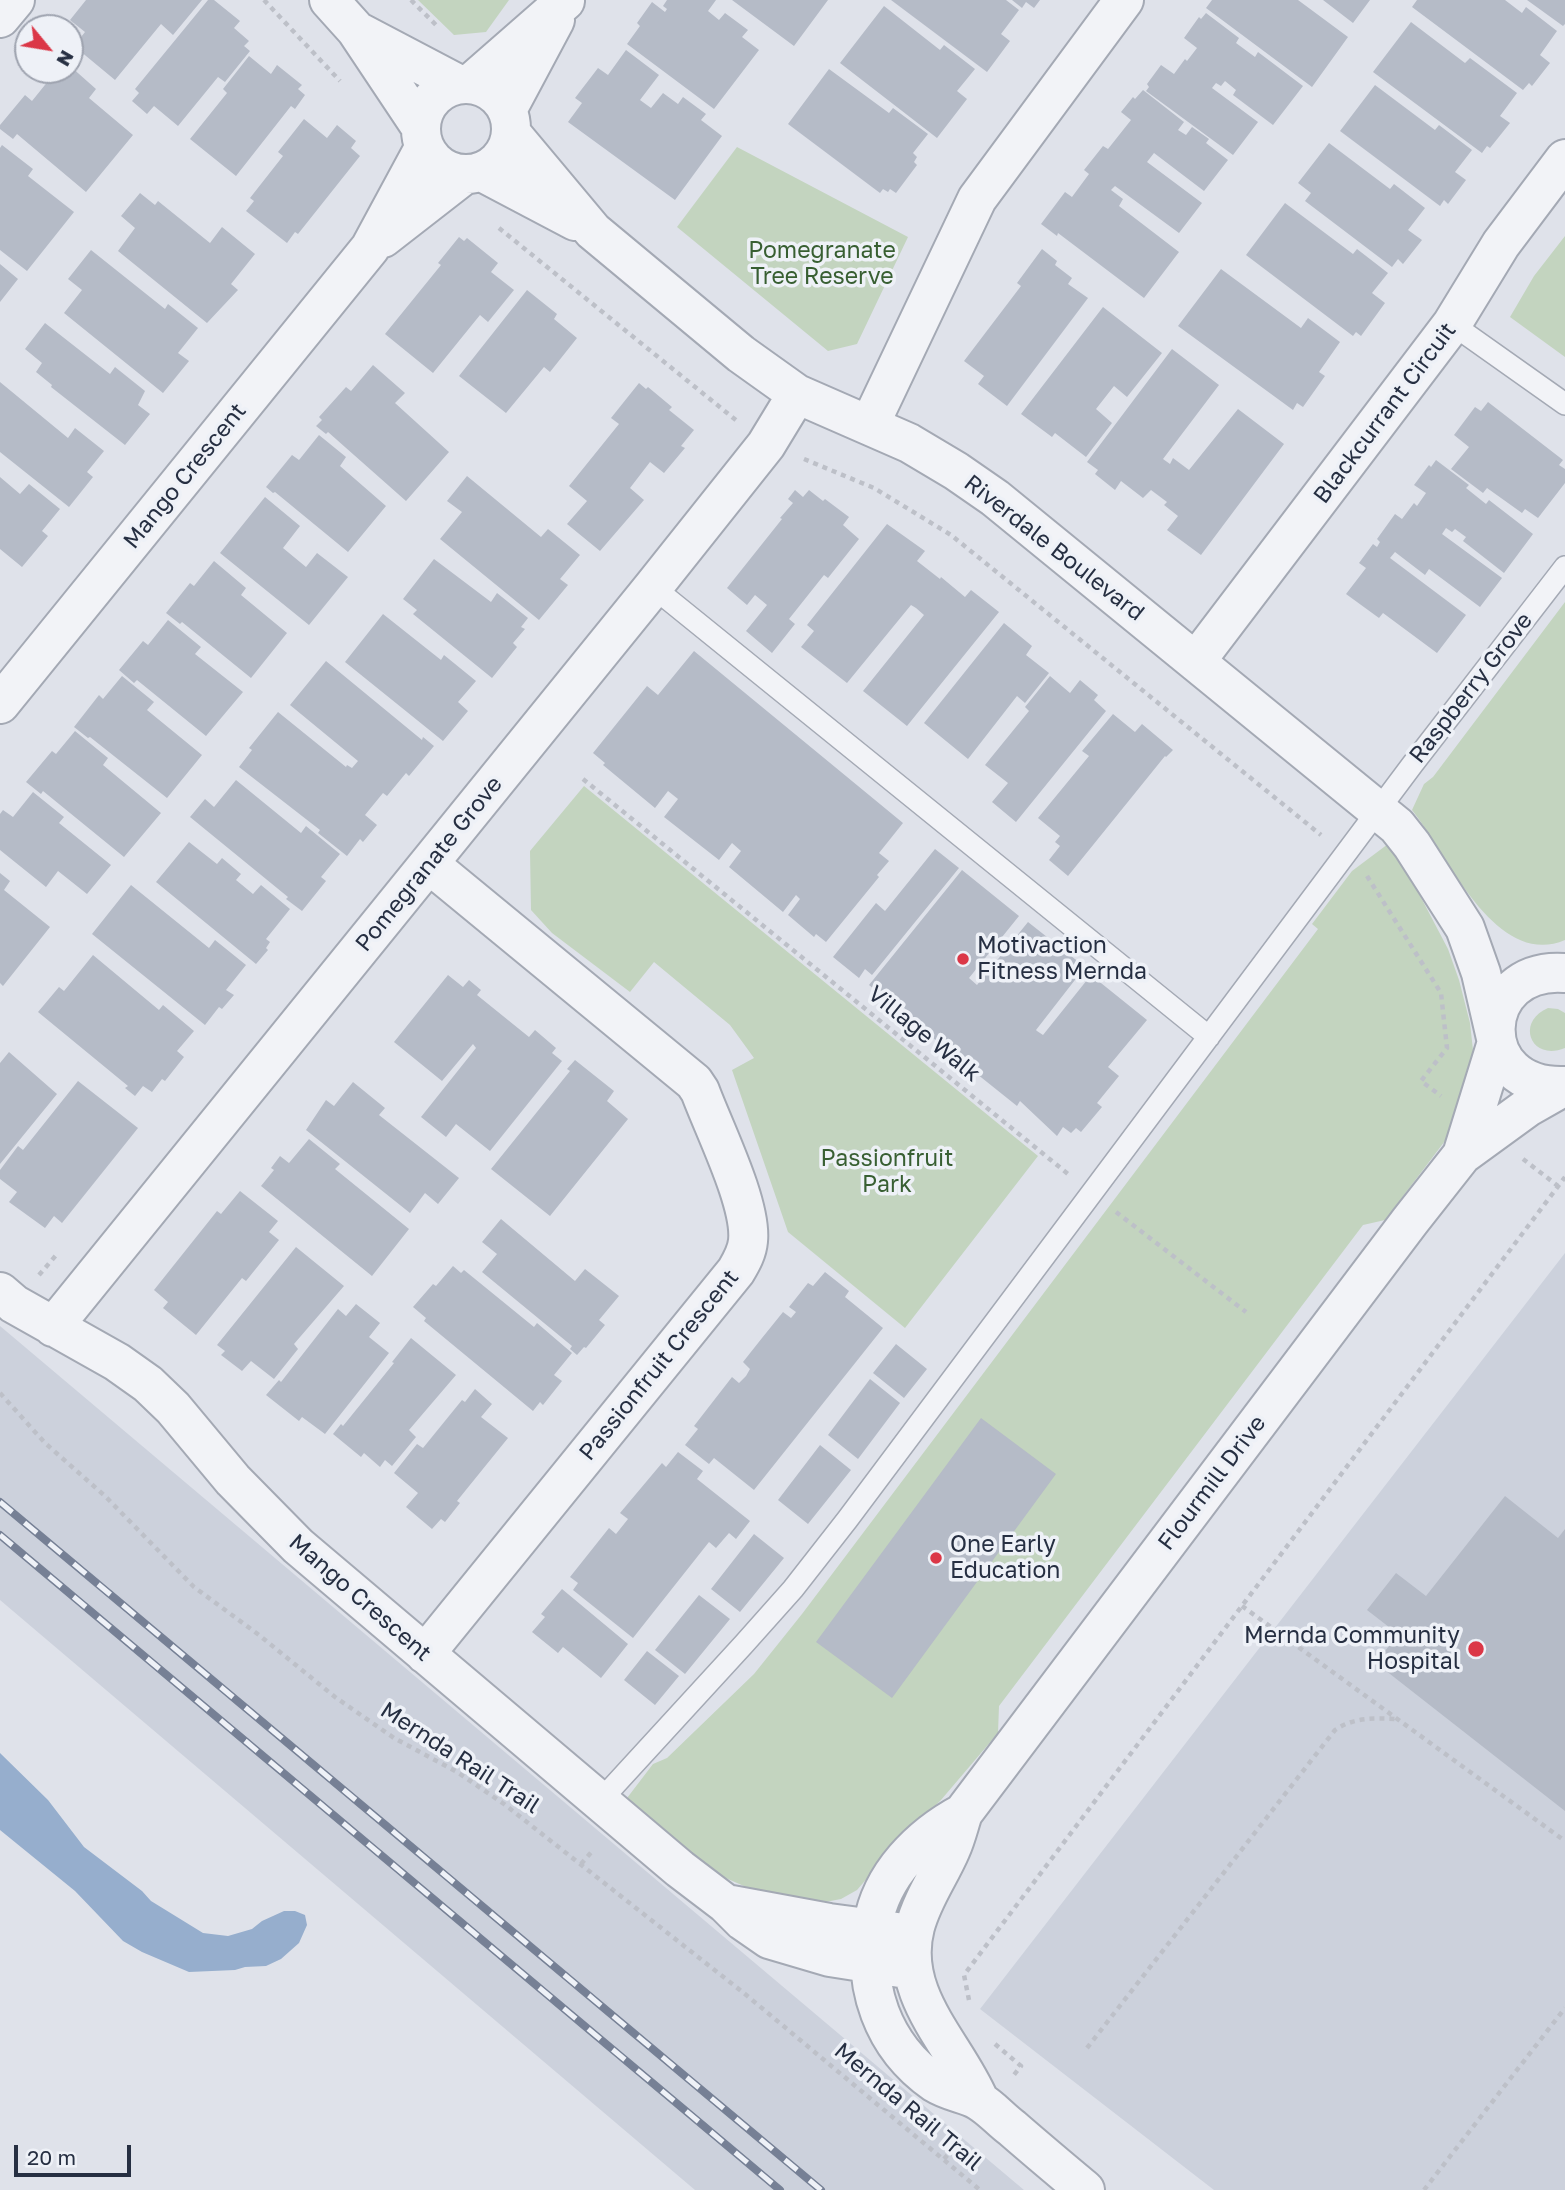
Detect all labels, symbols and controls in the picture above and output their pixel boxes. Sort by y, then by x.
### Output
north arrow [14,14,84,84]
text: N [52,47,79,71]
park label: Pomegranate Tree Reserve [748,237,896,291]
street label: Blackcurrant Circuit [1308,317,1462,509]
street label: Mango Crescent [118,398,252,554]
street label: Riverdale Boulevard [958,469,1150,627]
street label: Raspberry Grove [1404,607,1538,769]
street label: Pomegranate Grove [350,771,508,957]
place label: Motivaction Fitness Mernda [977,932,1147,986]
marker: Motivaction Fitness Mernda [955,951,971,967]
street label: Village Walk [862,980,986,1088]
park label: Passionfruit Park [821,1145,953,1199]
street label: Passionfruit Crescent [574,1264,744,1466]
street label: Flourmill Drive [1152,1410,1272,1556]
street label: Mango Crescent [283,1529,437,1667]
place label: One Early Education [950,1531,1060,1585]
marker: One Early Education [928,1550,944,1566]
place label: Mernda Community Hospital [1244,1622,1460,1676]
marker: Mernda Community Hospital [1466,1639,1486,1659]
street label: Mernda Rail Trail [375,1696,545,1820]
street label: Mernda Rail Trail [829,2037,987,2177]
scale bar [18,2130,135,2174]
text: 20 m [27,2144,76,2170]

